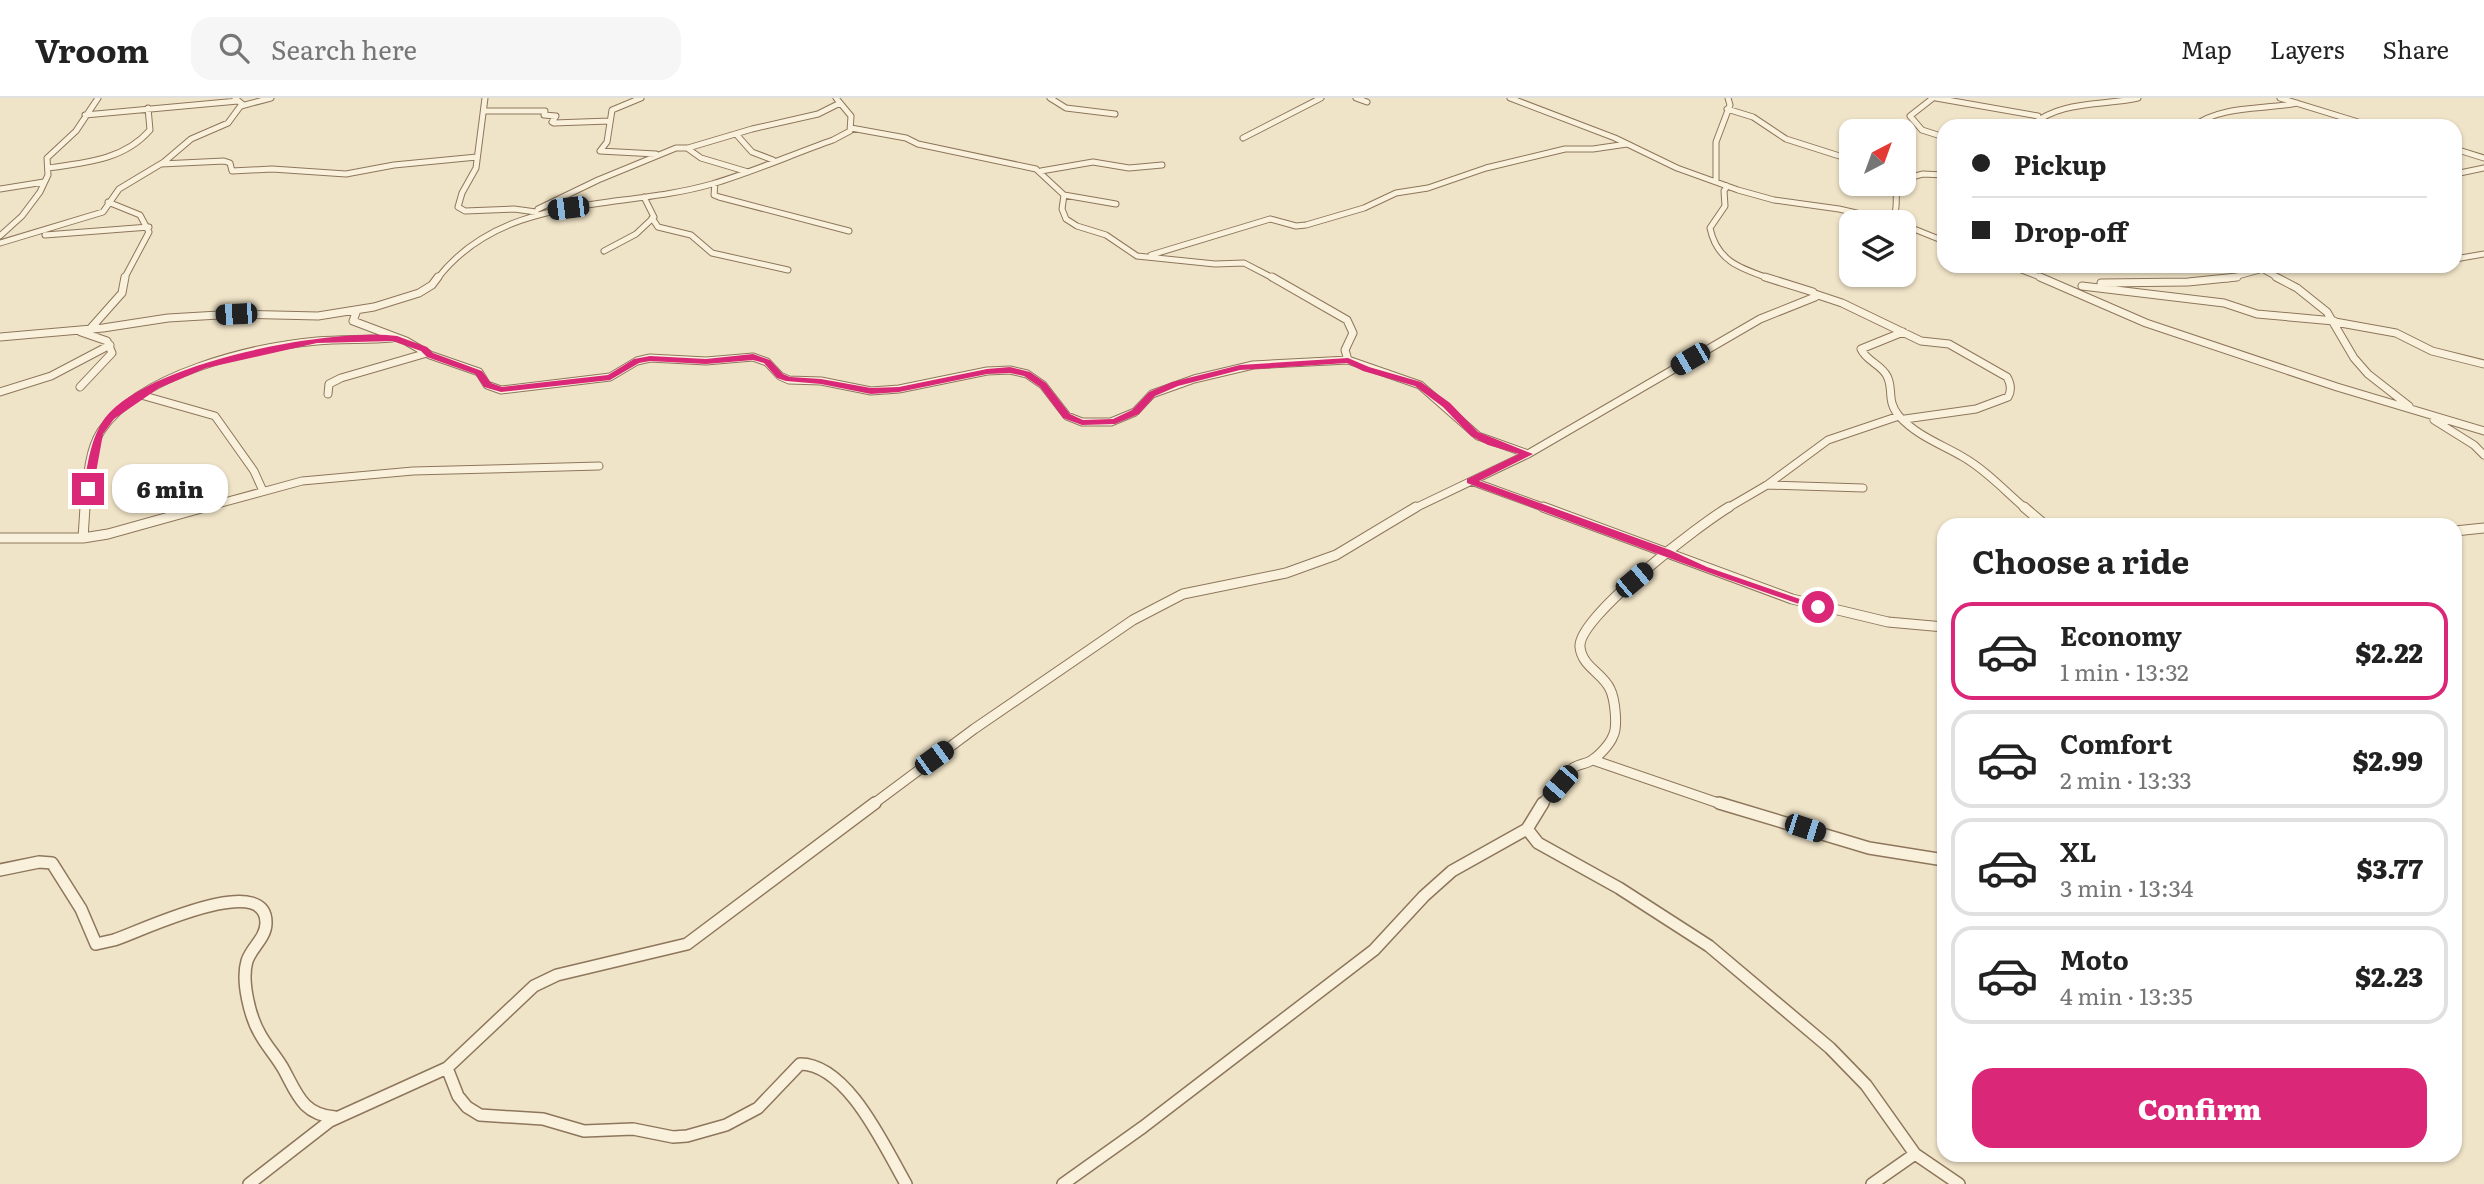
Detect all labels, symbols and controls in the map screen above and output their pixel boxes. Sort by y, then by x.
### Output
search box [191,17,681,80]
text: Vroom [35,24,149,73]
icon: search [215,29,253,67]
text: Search here [271,29,417,68]
text: Map [2181,31,2232,66]
text: Layers [2270,31,2344,66]
text: Share [2382,31,2449,66]
north arrow [1839,119,1916,196]
map controls [1839,119,1916,287]
text: Pickup [2014,144,2106,183]
car [546,195,591,221]
button: layers [1839,210,1916,287]
text: Drop-off [2014,211,2127,250]
car [215,302,258,326]
car [1667,339,1714,379]
callout: 6 min [112,464,228,514]
text: 6 min [136,471,204,505]
route end [72,473,104,505]
text: Choose a ride [1972,536,2189,584]
car [1612,558,1657,602]
route start [1802,591,1834,623]
text: Economy [2060,615,2182,654]
icon: car [1976,620,2039,683]
text: $2.22 [2355,632,2423,671]
text: 1 min · 13:32 [2060,654,2189,688]
text: Comfort [2060,723,2172,762]
icon: car [1976,728,2039,791]
car [911,737,958,779]
text: $2.99 [2353,740,2423,779]
car [1539,761,1582,807]
text: 2 min · 13:33 [2060,762,2192,796]
car [1782,812,1829,844]
text: XL [2060,831,2097,870]
icon: car [1976,836,2039,899]
text: $3.77 [2357,848,2423,887]
text: 3 min · 13:34 [2060,870,2193,904]
text: Moto [2060,939,2129,978]
icon: car [1976,944,2039,1007]
text: $2.23 [2355,956,2423,995]
text: 4 min · 13:35 [2060,978,2193,1012]
button: Confirm [1972,1068,2427,1148]

